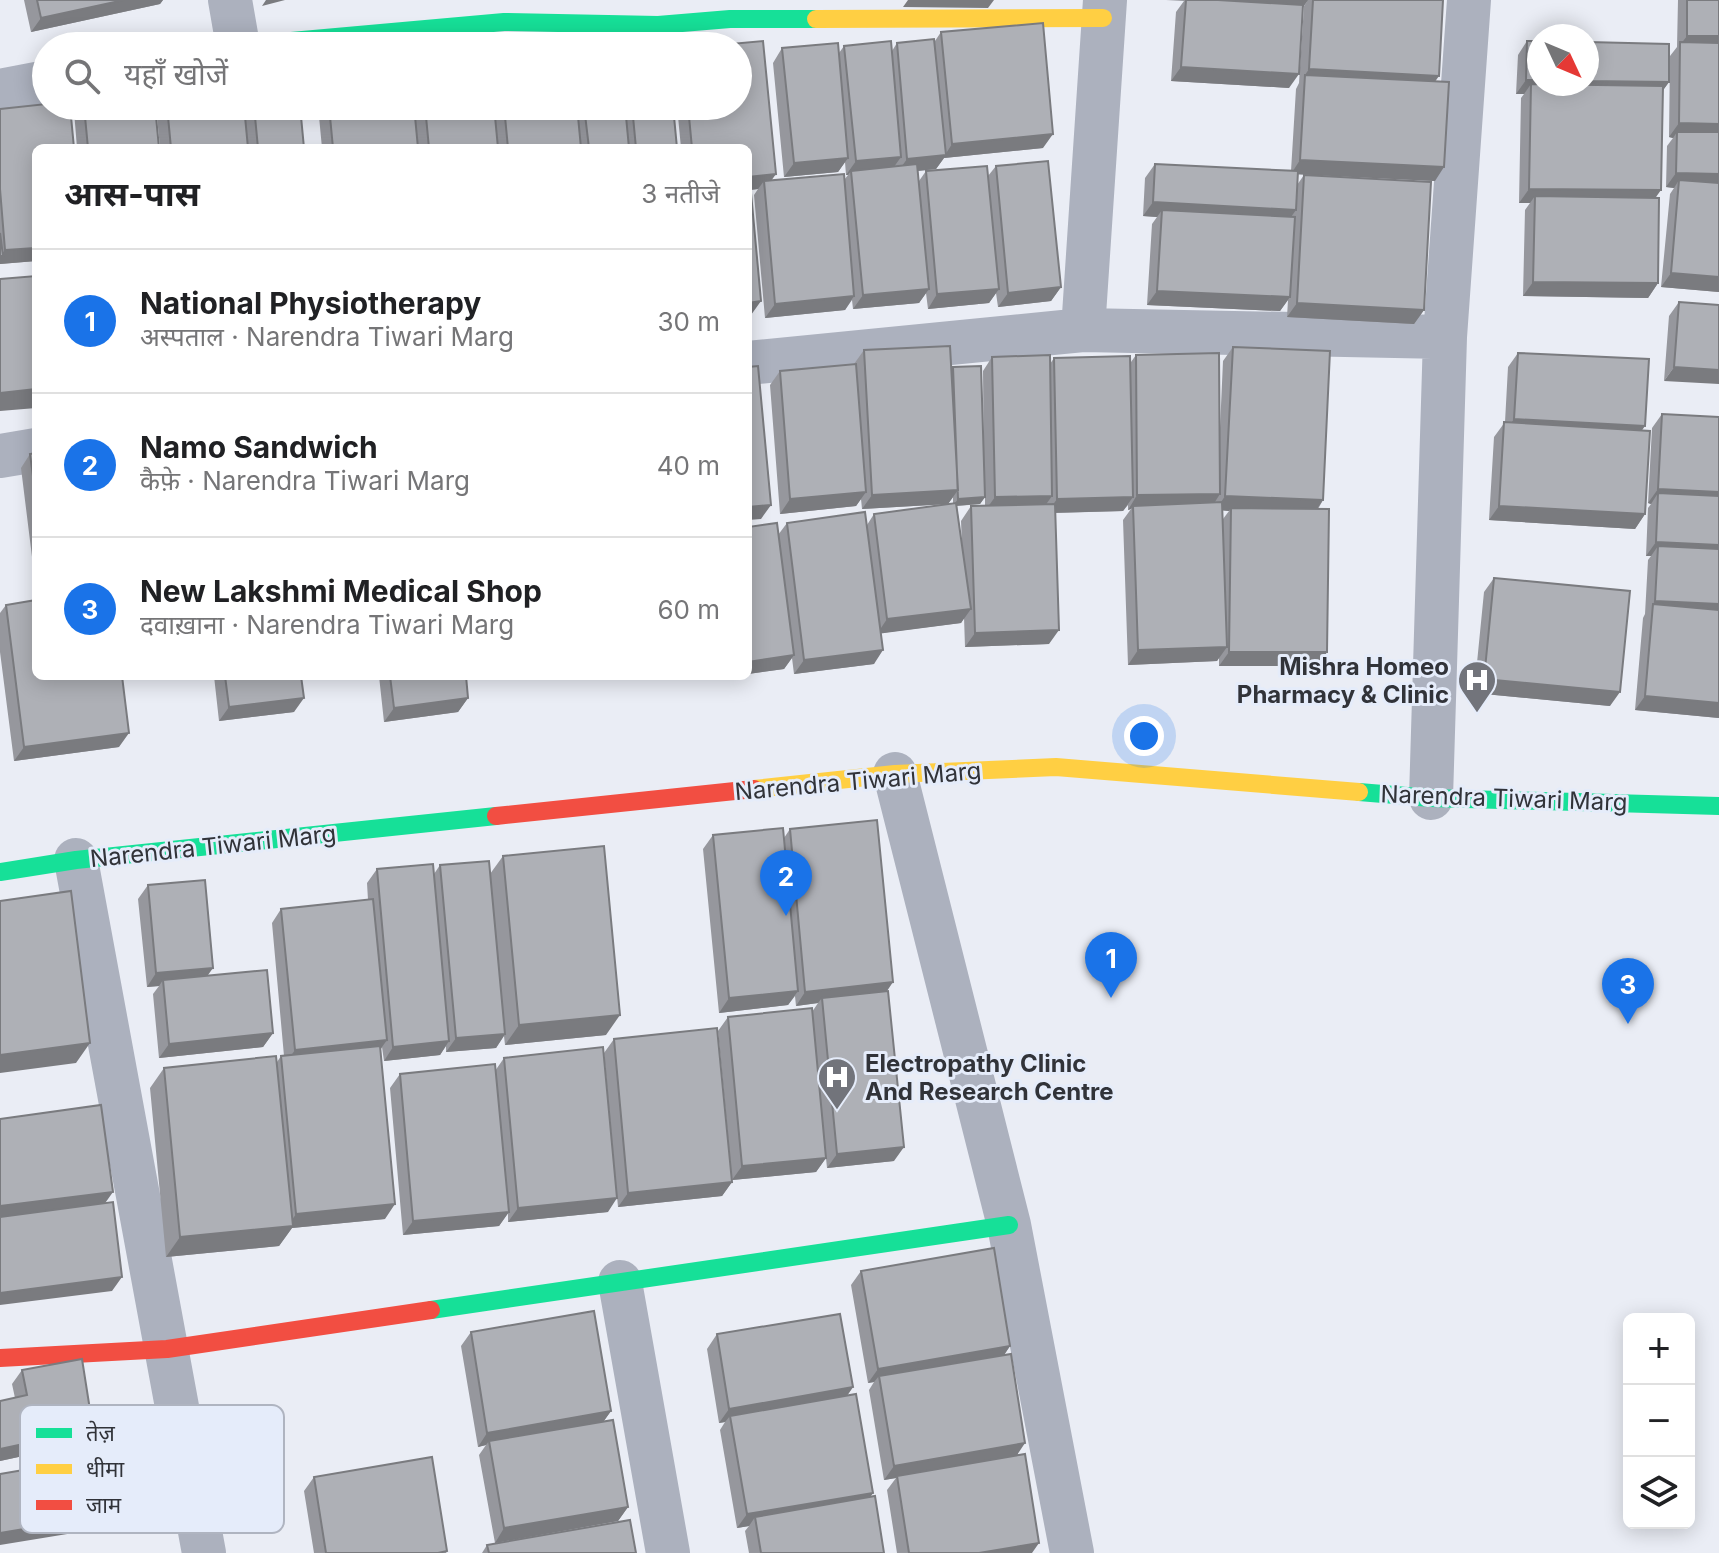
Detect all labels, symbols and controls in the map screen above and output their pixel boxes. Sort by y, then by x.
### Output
north arrow [1527,24,1599,96]
search box [32,32,752,120]
icon: search [60,54,104,98]
text: यहाँ खोजें [124,56,228,92]
text: आस-पास [64,173,200,214]
text: 3 नतीजे [641,178,720,209]
text: National Physiotherapy [140,285,481,321]
text: 1 [84,306,96,337]
text: 30 m [657,306,720,337]
text: अस्पताल · Narendra Tiwari Marg [140,321,514,352]
text: Namo Sandwich [140,429,378,465]
text: 2 [82,450,98,481]
text: 40 m [657,450,720,481]
text: कैफ़े · Narendra Tiwari Marg [140,465,470,496]
text: New Lakshmi Medical Shop [140,573,542,609]
text: 3 [82,594,98,625]
text: 60 m [657,594,720,625]
text: दवाख़ाना · Narendra Tiwari Marg [140,609,514,640]
place label: Mishra Homeo Pharmacy & Clinic [1237,652,1449,709]
hospital icon: Mishra Homeo Pharmacy & Clinic [1456,659,1498,714]
your location [1124,716,1164,756]
street label: Narendra Tiwari Marg [734,756,982,806]
street label: Narendra Tiwari Marg [1380,779,1628,817]
street label: Narendra Tiwari Marg [89,819,337,873]
pin: 2 [760,850,812,916]
pin: 1 [1085,932,1137,998]
pin: 3 [1602,958,1654,1024]
place label: Electropathy Clinic And Research Centre [865,1049,1114,1106]
hospital icon: Electropathy Clinic And Research Centre [816,1056,858,1111]
map controls [1623,1313,1695,1529]
button: + [1623,1313,1695,1385]
button: − [1623,1385,1695,1457]
legend [20,1405,284,1533]
text: तेज़ [86,1420,116,1446]
text: धीमा [86,1456,124,1482]
button: layers [1623,1457,1695,1529]
text: जाम [86,1492,122,1518]

